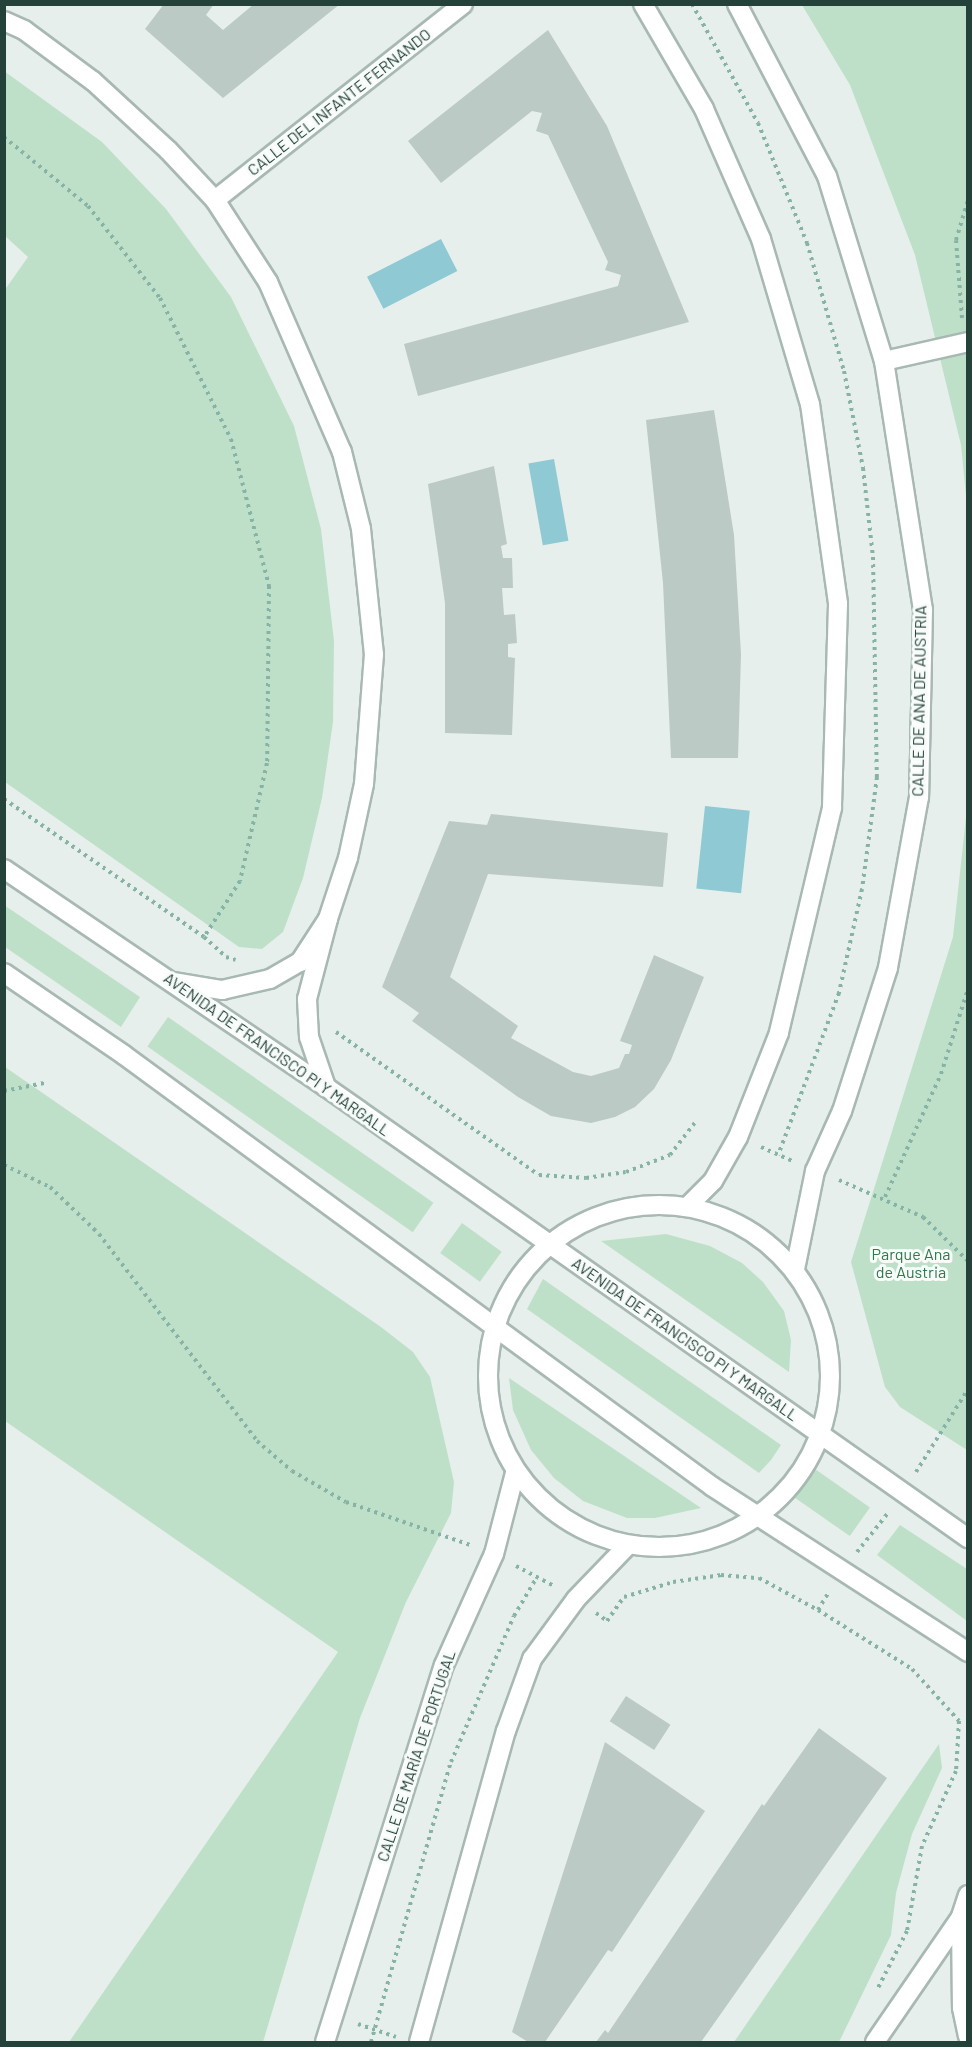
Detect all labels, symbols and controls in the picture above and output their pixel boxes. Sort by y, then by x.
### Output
street label: CALLE DEL INFANTE FERNANDO [244,24,434,180]
street label: CALLE DE ANA DE AUSTRIA [908,605,930,797]
street label: AVENIDA DE FRANCISCO PI Y MARGALL [160,968,394,1140]
park label: Parque Ana de Austria [872,1244,950,1282]
street label: AVENIDA DE FRANCISCO PI Y MARGALL [568,1253,802,1425]
street label: CALLE DE MARÍA DE PORTUGAL [373,1648,459,1864]

